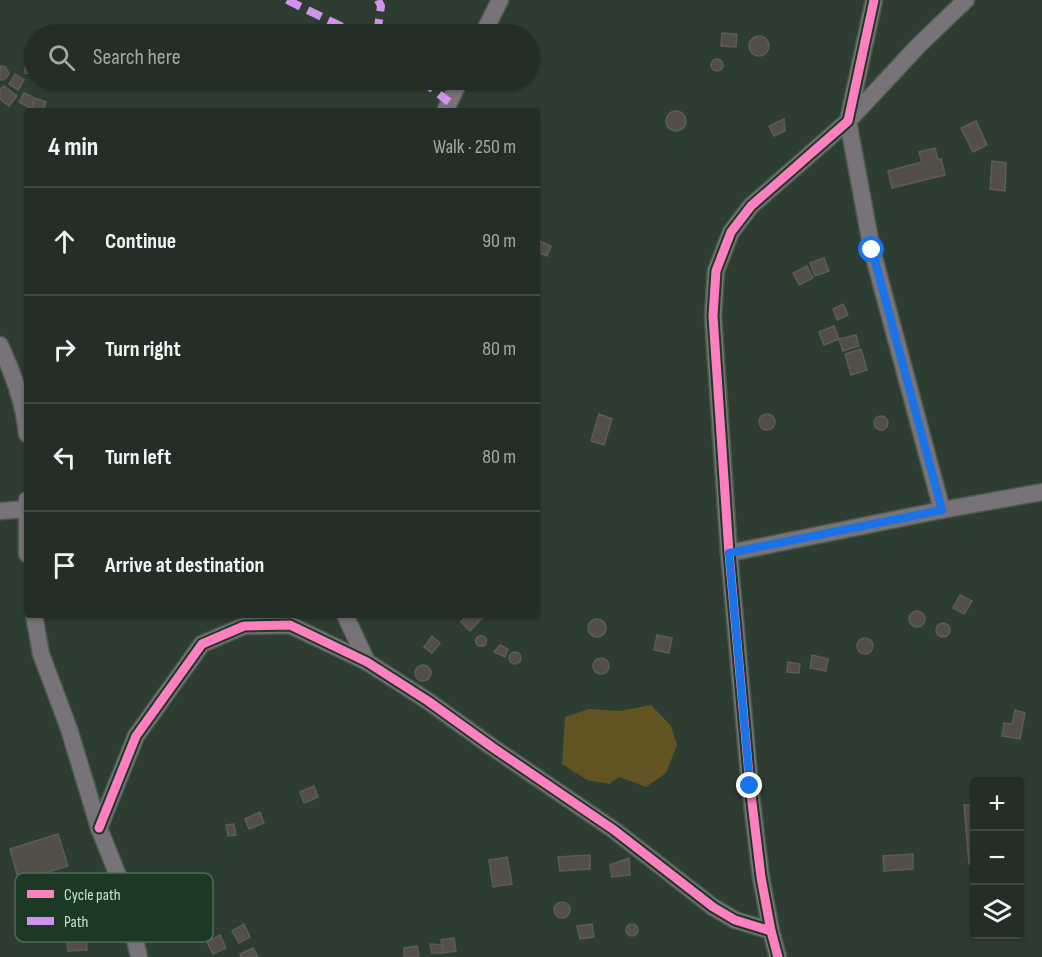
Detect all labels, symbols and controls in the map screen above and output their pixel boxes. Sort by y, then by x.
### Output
search box [24,24,540,90]
icon: search [45,41,78,74]
text: Search here [93,44,180,71]
text: 4 min [48,132,98,163]
text: Walk · 250 m [433,135,516,159]
icon: ahead [48,225,81,258]
text: Continue [105,228,176,255]
text: 90 m [482,229,516,253]
route start [858,236,884,262]
icon: right [48,333,81,366]
text: Turn right [105,336,181,363]
text: 80 m [482,337,516,361]
icon: left [48,441,81,474]
text: Turn left [105,444,171,471]
text: 80 m [482,445,516,469]
icon: arrive [48,549,81,582]
text: Arrive at destination [105,552,264,579]
route end [736,772,762,798]
map controls [970,777,1024,939]
button: + [970,777,1024,831]
button: − [970,831,1024,885]
legend [15,873,213,942]
button: layers [970,885,1024,939]
text: Cycle path [64,886,121,905]
text: Path [64,913,88,932]

